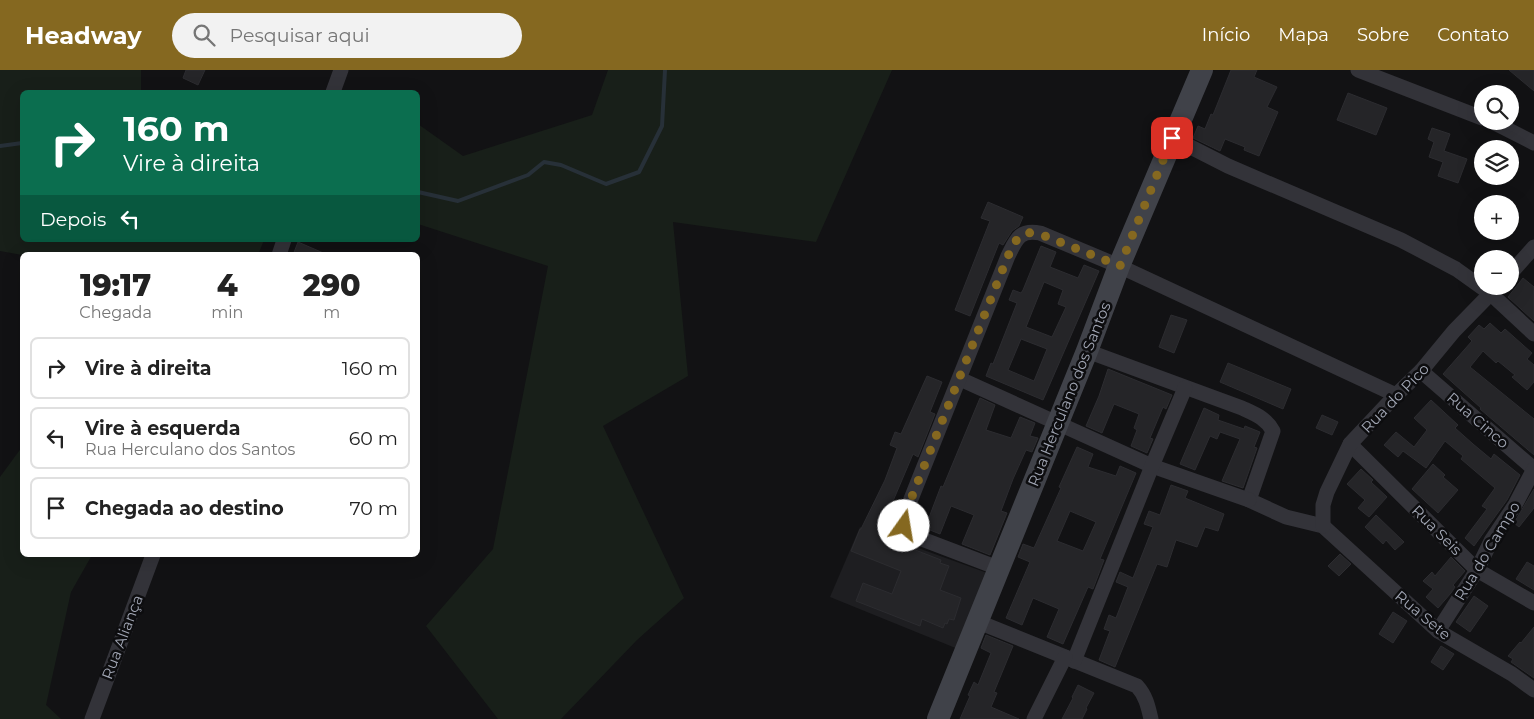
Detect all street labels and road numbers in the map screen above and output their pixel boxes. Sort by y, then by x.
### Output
street label: Rua Herculano dos Santos [1023,299,1115,489]
street label: Rua do Pico [1357,359,1433,437]
street label: Rua Cinco [1443,388,1513,452]
street label: Rua do Campo [1450,498,1524,604]
street label: Rua Seis [1408,501,1466,559]
street label: Rua Sete [1391,586,1455,644]
street label: Rua Aliança [97,592,147,682]

